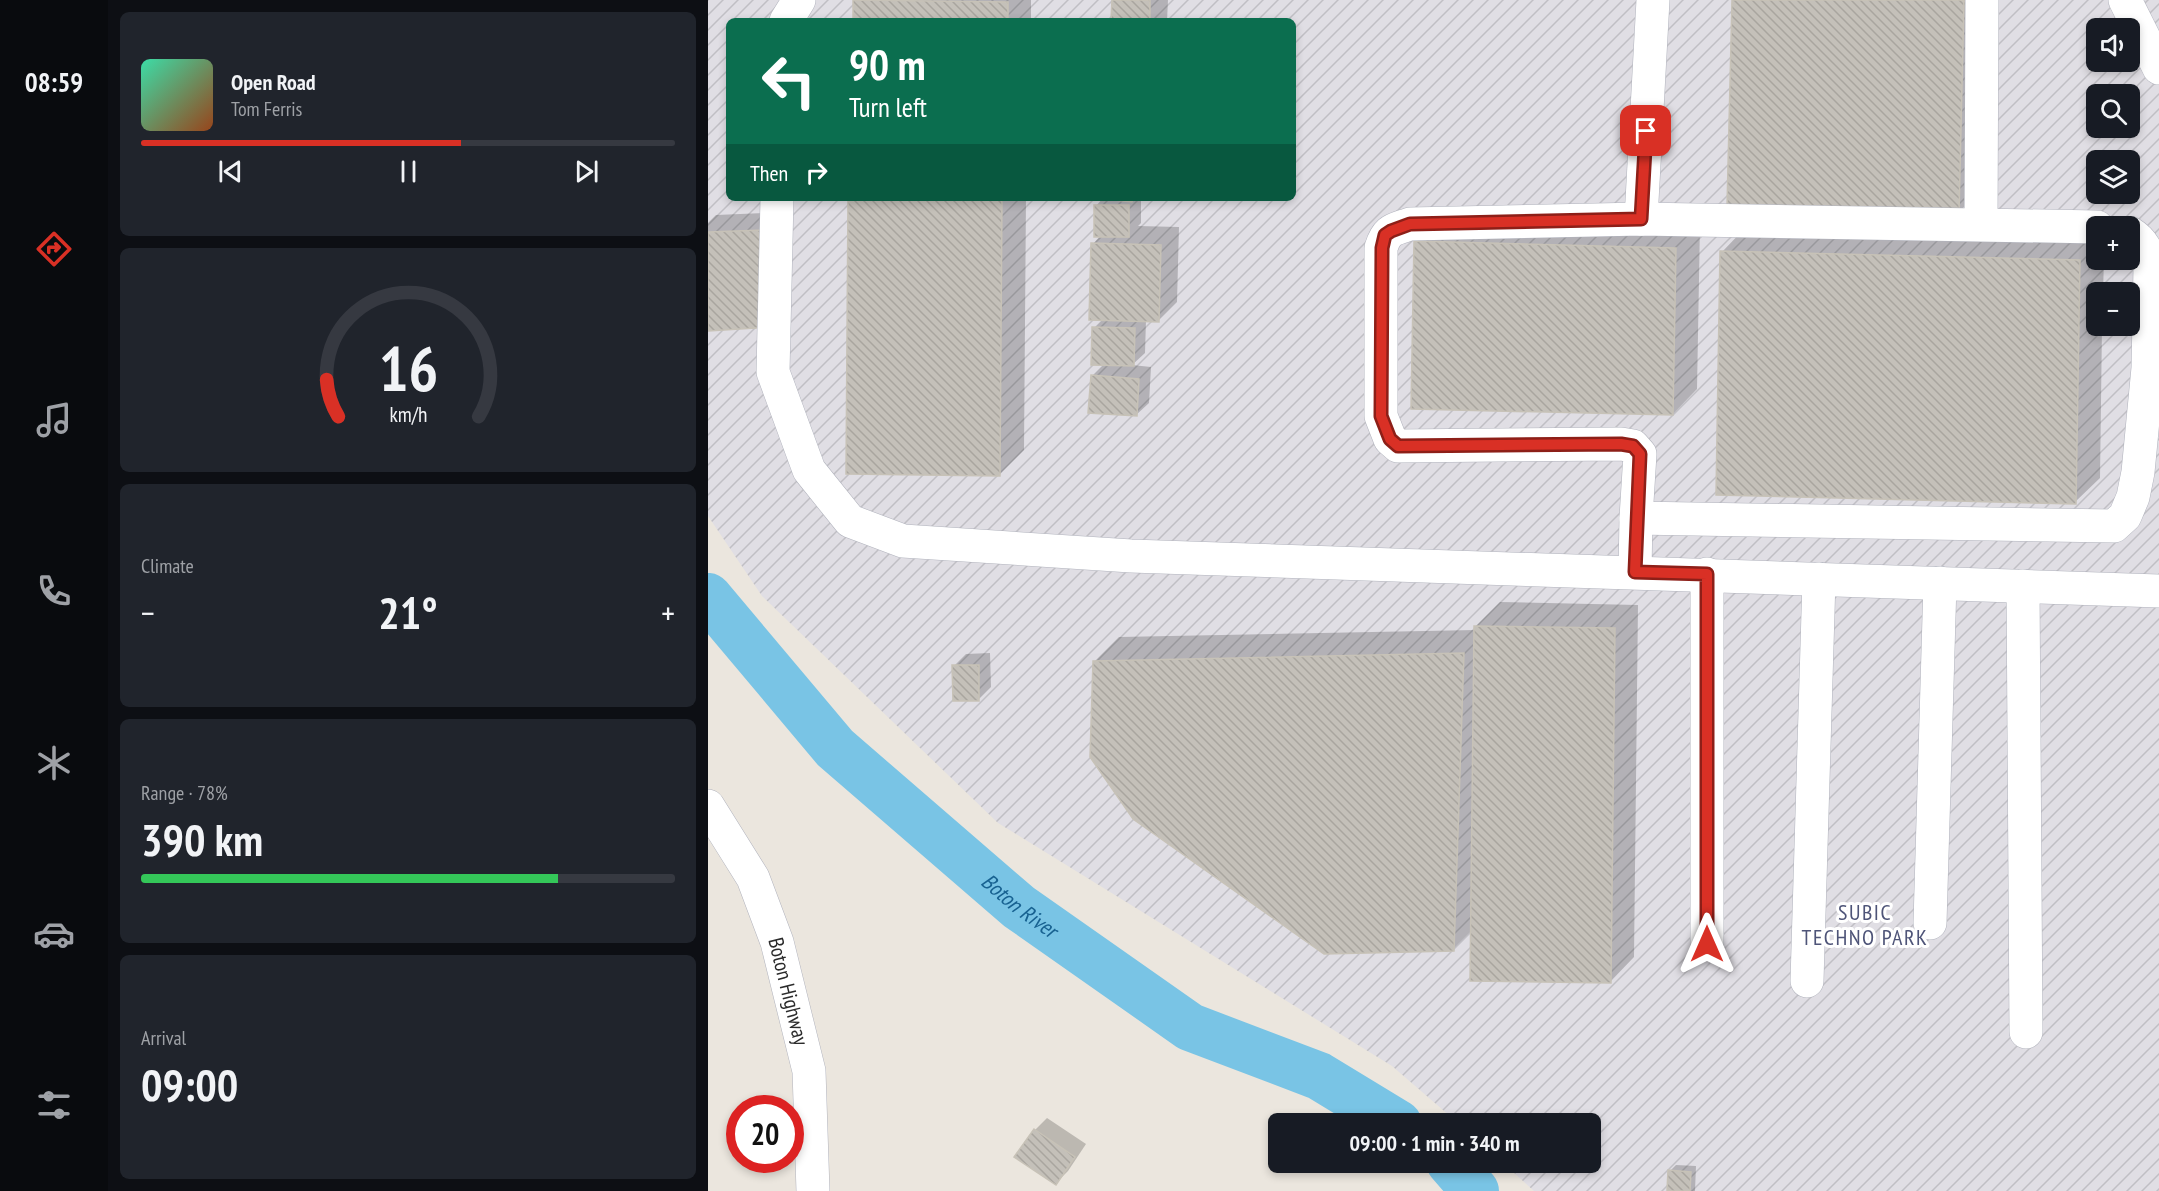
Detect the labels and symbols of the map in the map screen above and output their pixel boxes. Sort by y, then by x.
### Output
pin [1620,105,1671,156]
water label: Boton River [976,867,1065,945]
district label: SUBIC TECHNO PARK [1802,898,1928,951]
position arrow [1675,912,1739,976]
street label: Boton Highway [763,935,816,1048]
speed limit sign: 20 [726,1095,804,1173]

